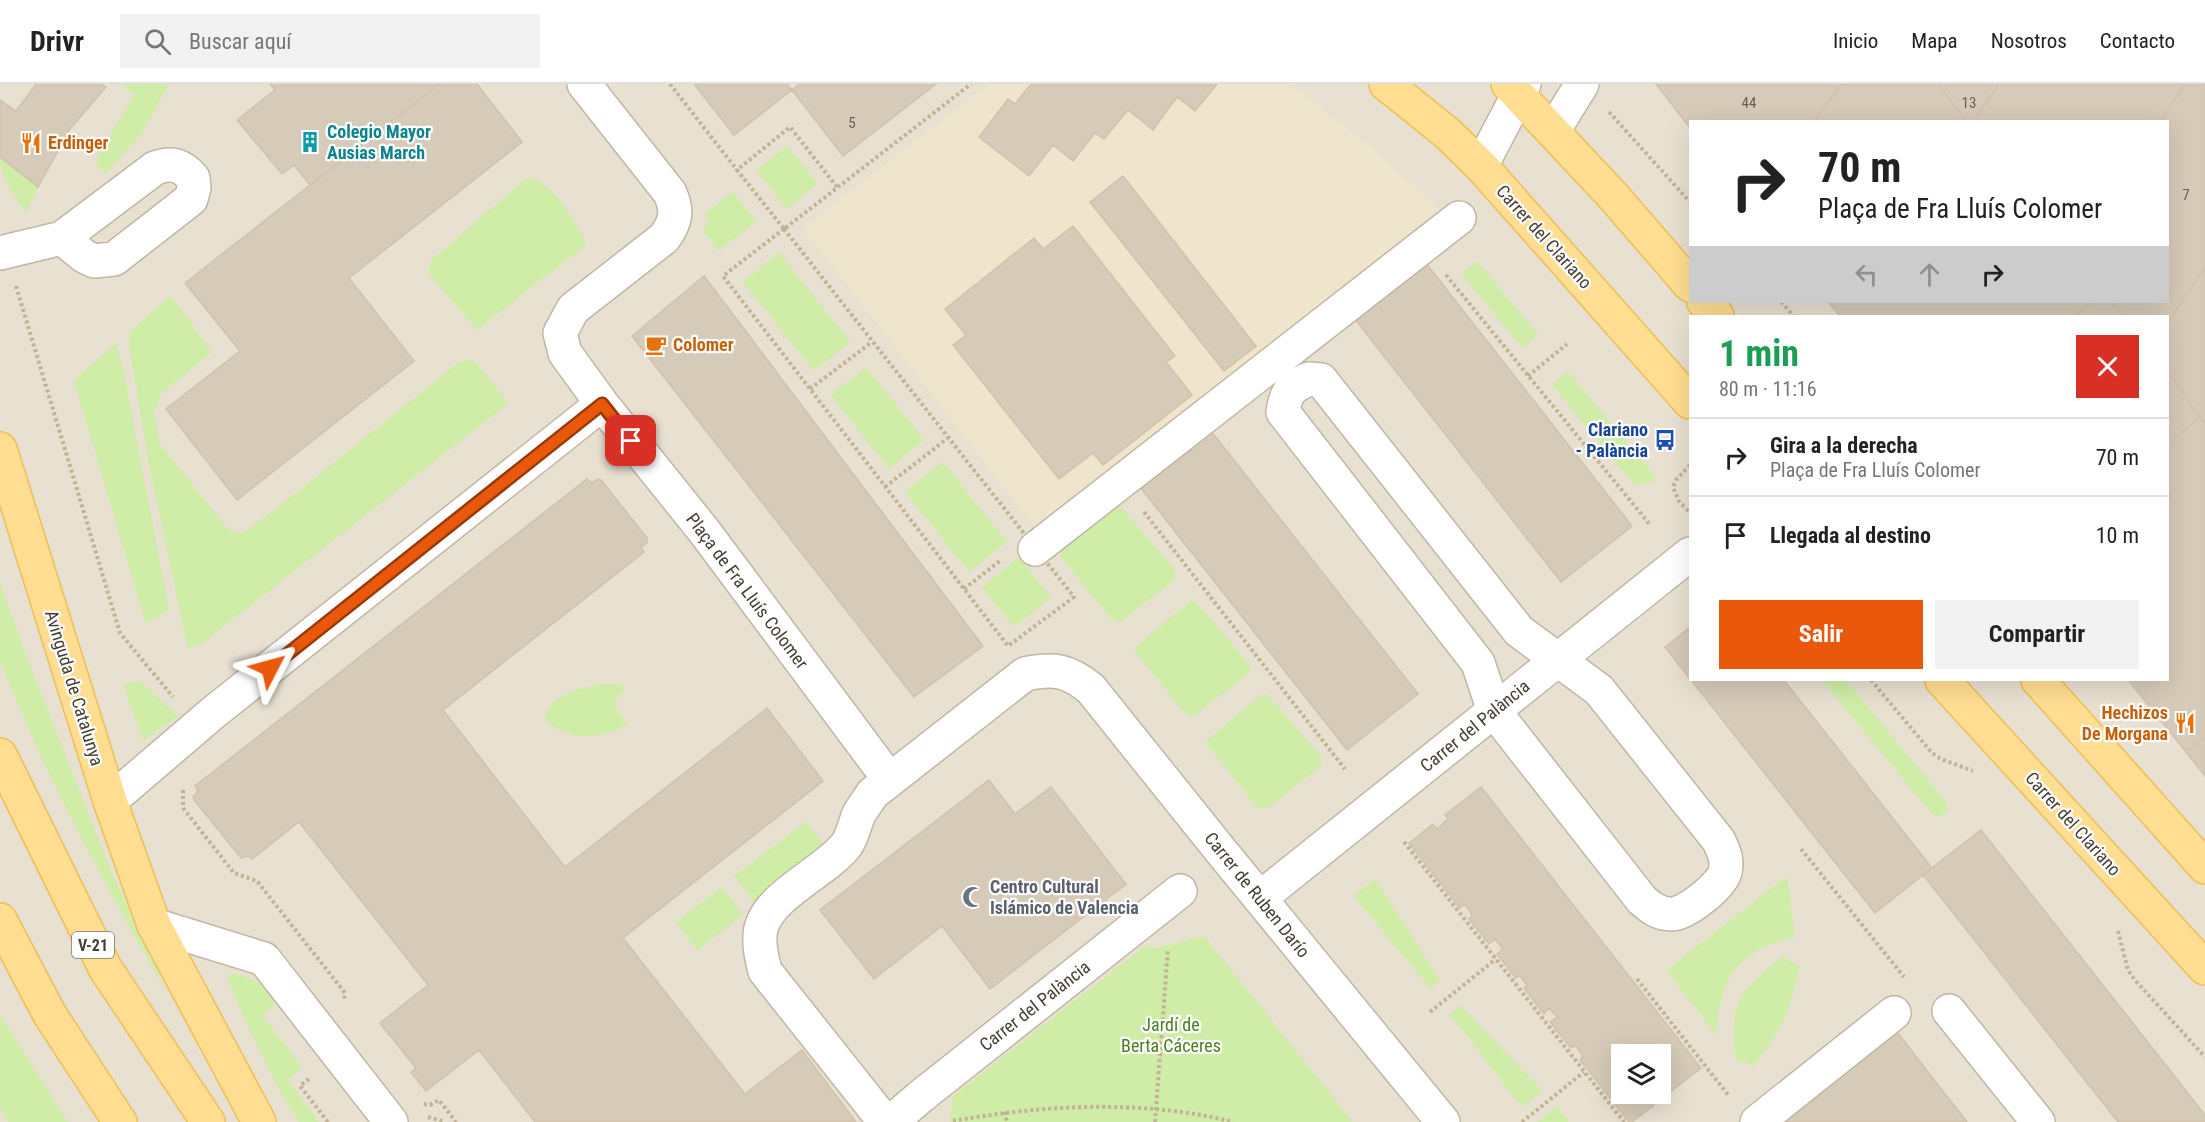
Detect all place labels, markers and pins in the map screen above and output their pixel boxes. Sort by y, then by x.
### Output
place label: Colegio Mayor Ausias March [327,121,431,163]
building icon: Colegio Mayor Ausias March [298,130,322,154]
restaurant icon: Erdinger [19,131,43,155]
place label: Erdinger [48,132,109,153]
cafe icon: Colomer [644,333,668,357]
place label: Colomer [673,334,734,355]
pin [605,415,656,466]
place label: Clariano - Palància [1576,419,1648,461]
bus stop icon: Clariano - Palància [1653,428,1677,452]
place label: Hechizos De Morgana [2082,702,2168,744]
restaurant icon: Hechizos De Morgana [2173,711,2197,735]
place label: Centro Cultural Islámico de Valencia [990,876,1139,918]
mosque icon: Centro Cultural Islámico de Valencia [961,885,985,909]

